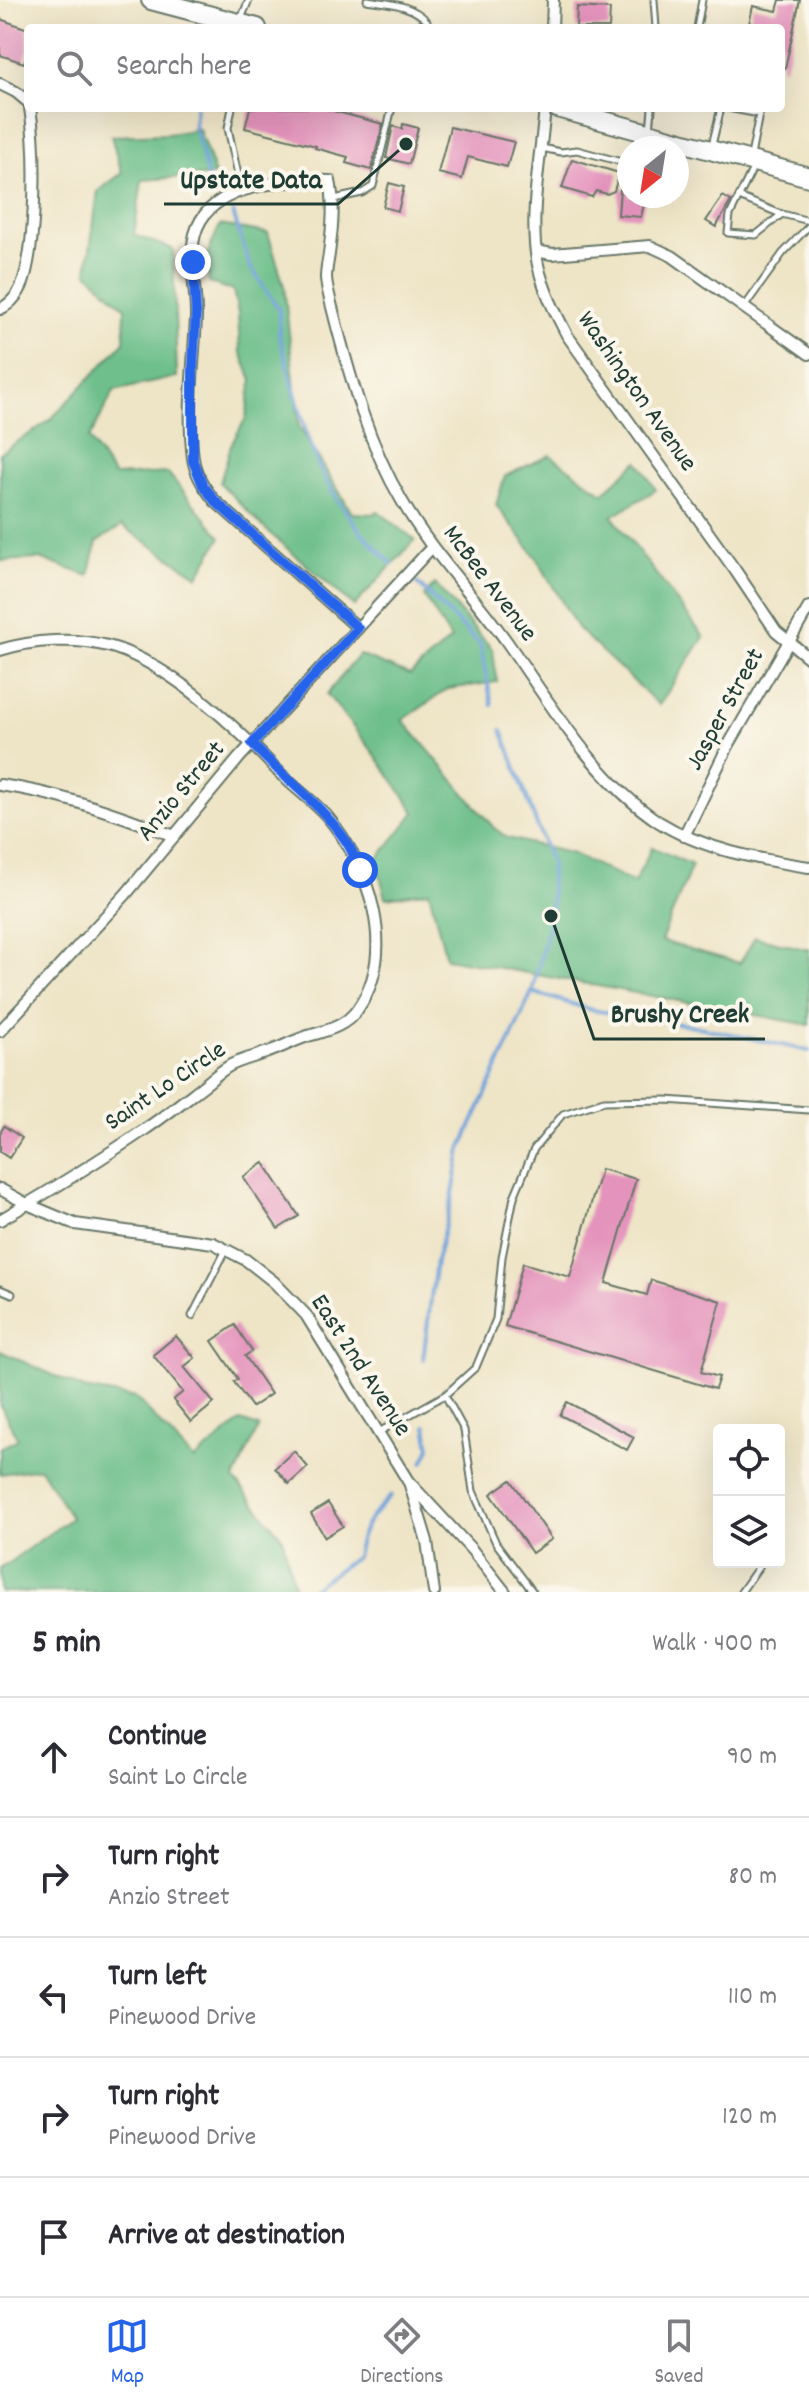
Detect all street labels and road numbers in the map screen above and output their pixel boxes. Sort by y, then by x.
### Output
street label: Washington Avenue [567,304,705,480]
street label: McBee Avenue [433,518,545,650]
street label: Jasper Street [677,642,775,778]
street label: Anzio Street [129,733,235,850]
street label: Saint Lo Circle [98,1033,234,1141]
street label: East 2nd Avenue [300,1288,420,1444]

